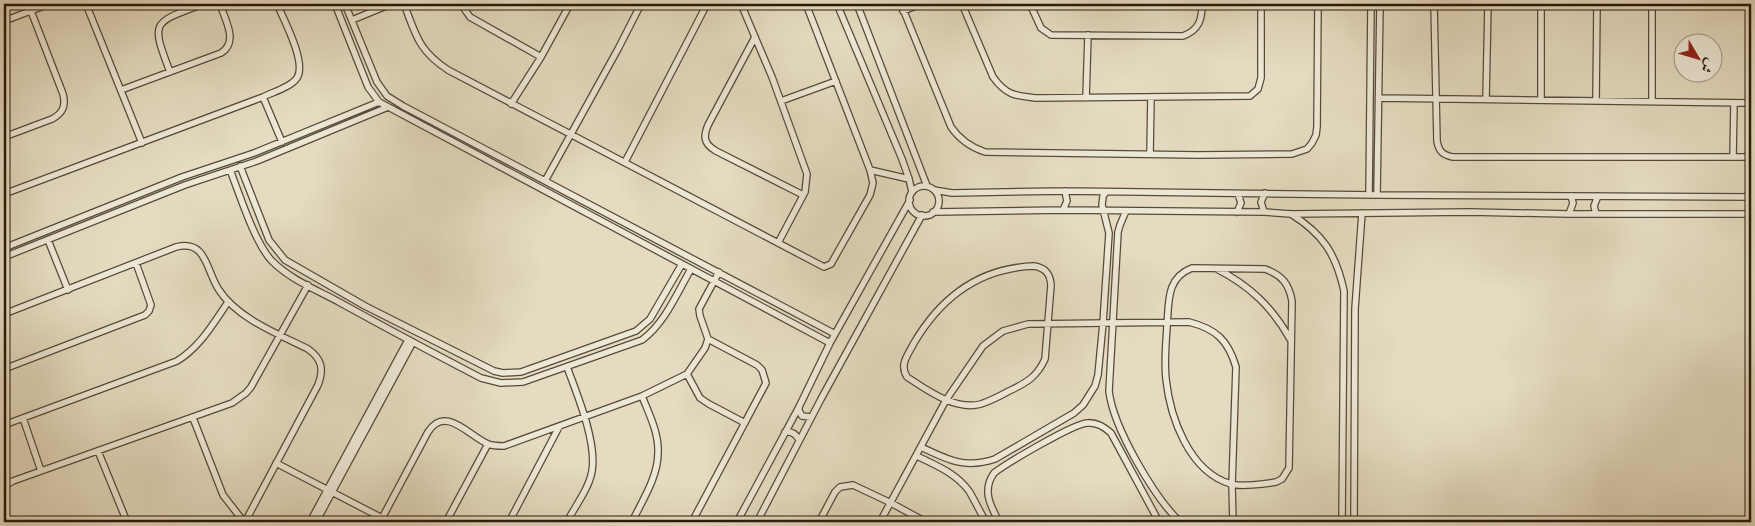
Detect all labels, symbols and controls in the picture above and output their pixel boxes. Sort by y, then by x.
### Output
north arrow [1672,32,1722,82]
text: ش [1697,55,1720,77]

